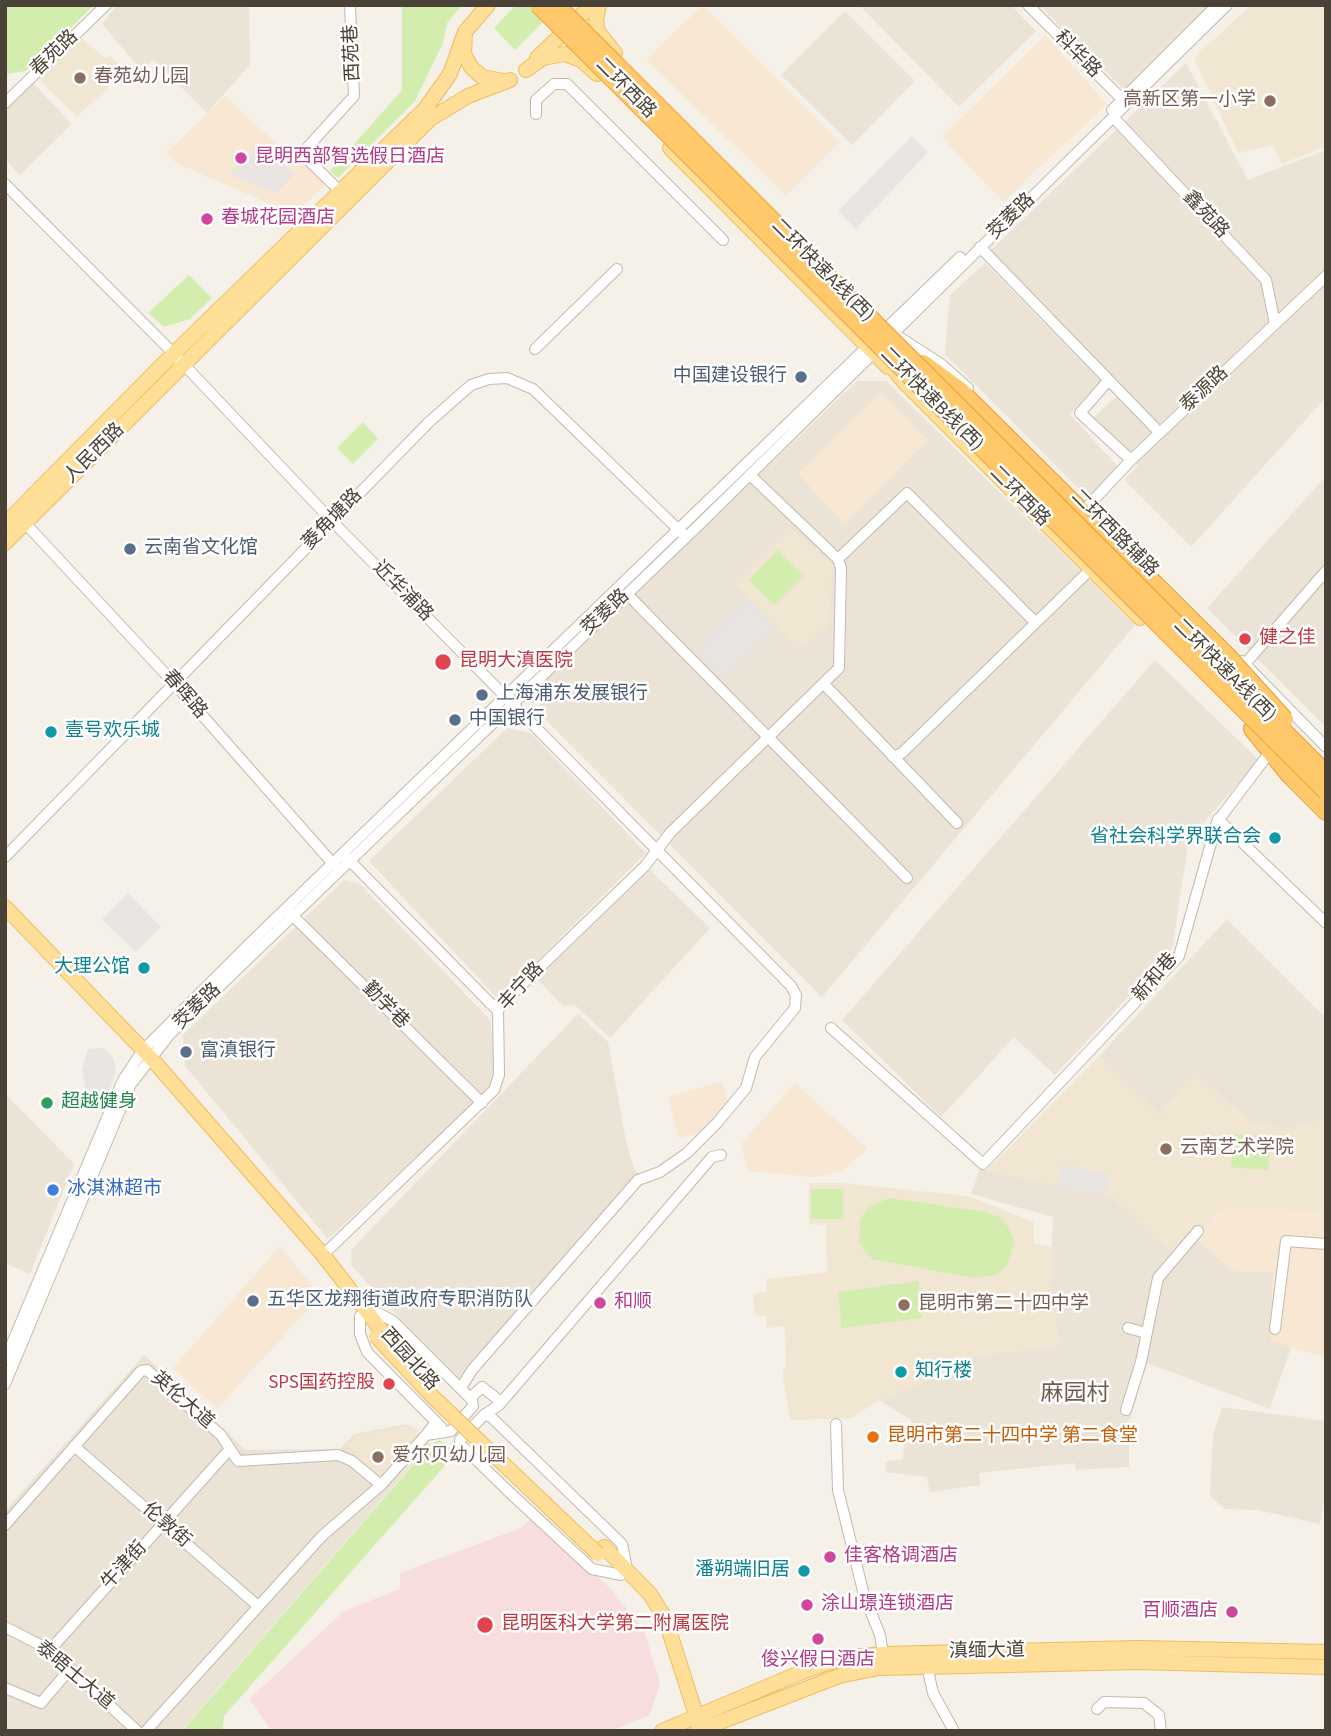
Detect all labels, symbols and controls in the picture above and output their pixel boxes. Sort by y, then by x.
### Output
street label: 西苑巷 [340,24,366,82]
street label: 春苑路 [27,26,83,82]
street label: 科华路 [1049,27,1105,83]
street label: 二环西路 [590,54,660,124]
place label: 春苑幼儿园 [94,67,189,89]
marker: 春苑幼儿园 [72,70,88,86]
place label: 高新区第一小学 [1123,90,1256,112]
marker: 高新区第一小学 [1262,93,1278,109]
place label: 昆明西部智选假日酒店 [255,147,445,169]
marker: 昆明西部智选假日酒店 [233,150,249,166]
street label: 鑫苑路 [1177,186,1233,244]
street label: 茭菱路 [984,189,1040,245]
place label: 春城花园酒店 [221,208,335,230]
marker: 春城花园酒店 [199,211,215,227]
street label: 二环快速A线(西) [766,215,878,327]
street label: 二环快速B线(西) [875,344,987,456]
street label: 泰源路 [1176,362,1234,418]
place label: 中国建设银行 [673,366,787,388]
marker: 中国建设银行 [793,369,809,385]
street label: 人民西路 [60,419,130,489]
street label: 二环西路 [984,462,1054,532]
street label: 菱角塘路 [298,485,368,555]
street label: 二环西路辅路 [1066,486,1162,582]
place label: 云南省文化馆 [144,538,258,560]
marker: 云南省文化馆 [122,541,138,557]
street label: 近华浦路 [367,557,437,627]
street label: 茭菱路 [577,585,635,641]
street label: 二环快速A线(西) [1168,615,1280,727]
place label: 健之佳 [1259,628,1316,650]
marker: 健之佳 [1237,631,1253,647]
place label: 昆明大滇医院 [459,651,573,673]
marker: 昆明大滇医院 [433,652,453,672]
street label: 春晖路 [157,666,211,724]
place label: 上海浦东发展银行 [496,684,648,706]
marker: 上海浦东发展银行 [474,687,490,703]
place label: 中国银行 [469,709,545,731]
marker: 中国银行 [447,712,463,728]
place label: 壹号欢乐城 [65,721,160,743]
marker: 壹号欢乐城 [43,724,59,740]
place label: 省社会科学界联合会 [1090,827,1261,849]
marker: 省社会科学界联合会 [1267,830,1283,846]
street label: 新和巷 [1129,949,1183,1007]
place label: 大理公馆 [54,957,130,979]
street label: 丰宁路 [494,958,550,1016]
marker: 大理公馆 [136,960,152,976]
street label: 勤学巷 [357,978,413,1034]
street label: 茭菱路 [170,979,226,1035]
place label: 富滇银行 [200,1041,276,1063]
marker: 富滇银行 [178,1044,194,1060]
place label: 超越健身 [61,1092,137,1114]
marker: 超越健身 [39,1095,55,1111]
place label: 云南艺术学院 [1180,1138,1294,1160]
marker: 云南艺术学院 [1158,1141,1174,1157]
place label: 冰淇淋超市 [67,1179,162,1201]
marker: 冰淇淋超市 [45,1182,61,1198]
place label: 五华区龙翔街道政府专职消防队 [267,1290,533,1312]
place label: 和顺 [614,1292,652,1314]
marker: 五华区龙翔街道政府专职消防队 [245,1293,261,1309]
place label: 昆明市第二十四中学 [918,1294,1089,1316]
marker: 和顺 [592,1295,608,1311]
marker: 昆明市第二十四中学 [896,1297,912,1313]
street label: 西园北路 [375,1324,443,1396]
place label: 知行楼 [915,1361,972,1383]
marker: 知行楼 [893,1364,909,1380]
street label: 英伦大道 [146,1367,218,1435]
place label: SPS国药控股 [268,1373,375,1395]
marker: SPS国药控股 [381,1376,397,1392]
district label: 麻园村 [1041,1381,1109,1409]
place label: 昆明市第二十四中学 第二食堂 [887,1426,1138,1448]
marker: 昆明市第二十四中学 第二食堂 [865,1429,881,1445]
place label: 爱尔贝幼儿园 [392,1446,506,1468]
marker: 爱尔贝幼儿园 [370,1449,386,1465]
street label: 伦敦街 [137,1499,195,1553]
street label: 牛津街 [97,1537,153,1595]
place label: 佳客格调酒店 [844,1546,958,1568]
marker: 佳客格调酒店 [822,1549,838,1565]
place label: 潘朔端旧居 [695,1560,790,1582]
marker: 潘朔端旧居 [796,1563,812,1579]
place label: 涂山璟连锁酒店 [821,1594,954,1616]
marker: 涂山璟连锁酒店 [799,1597,815,1613]
place label: 百顺酒店 [1142,1601,1218,1623]
marker: 百顺酒店 [1224,1604,1240,1620]
place label: 昆明医科大学第二附属医院 [501,1614,729,1636]
marker: 昆明医科大学第二附属医院 [475,1615,495,1635]
marker: 俊兴假日酒店 [810,1631,826,1647]
street label: 泰晤士大道 [30,1637,118,1715]
street label: 滇缅大道 [949,1640,1025,1664]
place label: 俊兴假日酒店 [761,1650,875,1672]

